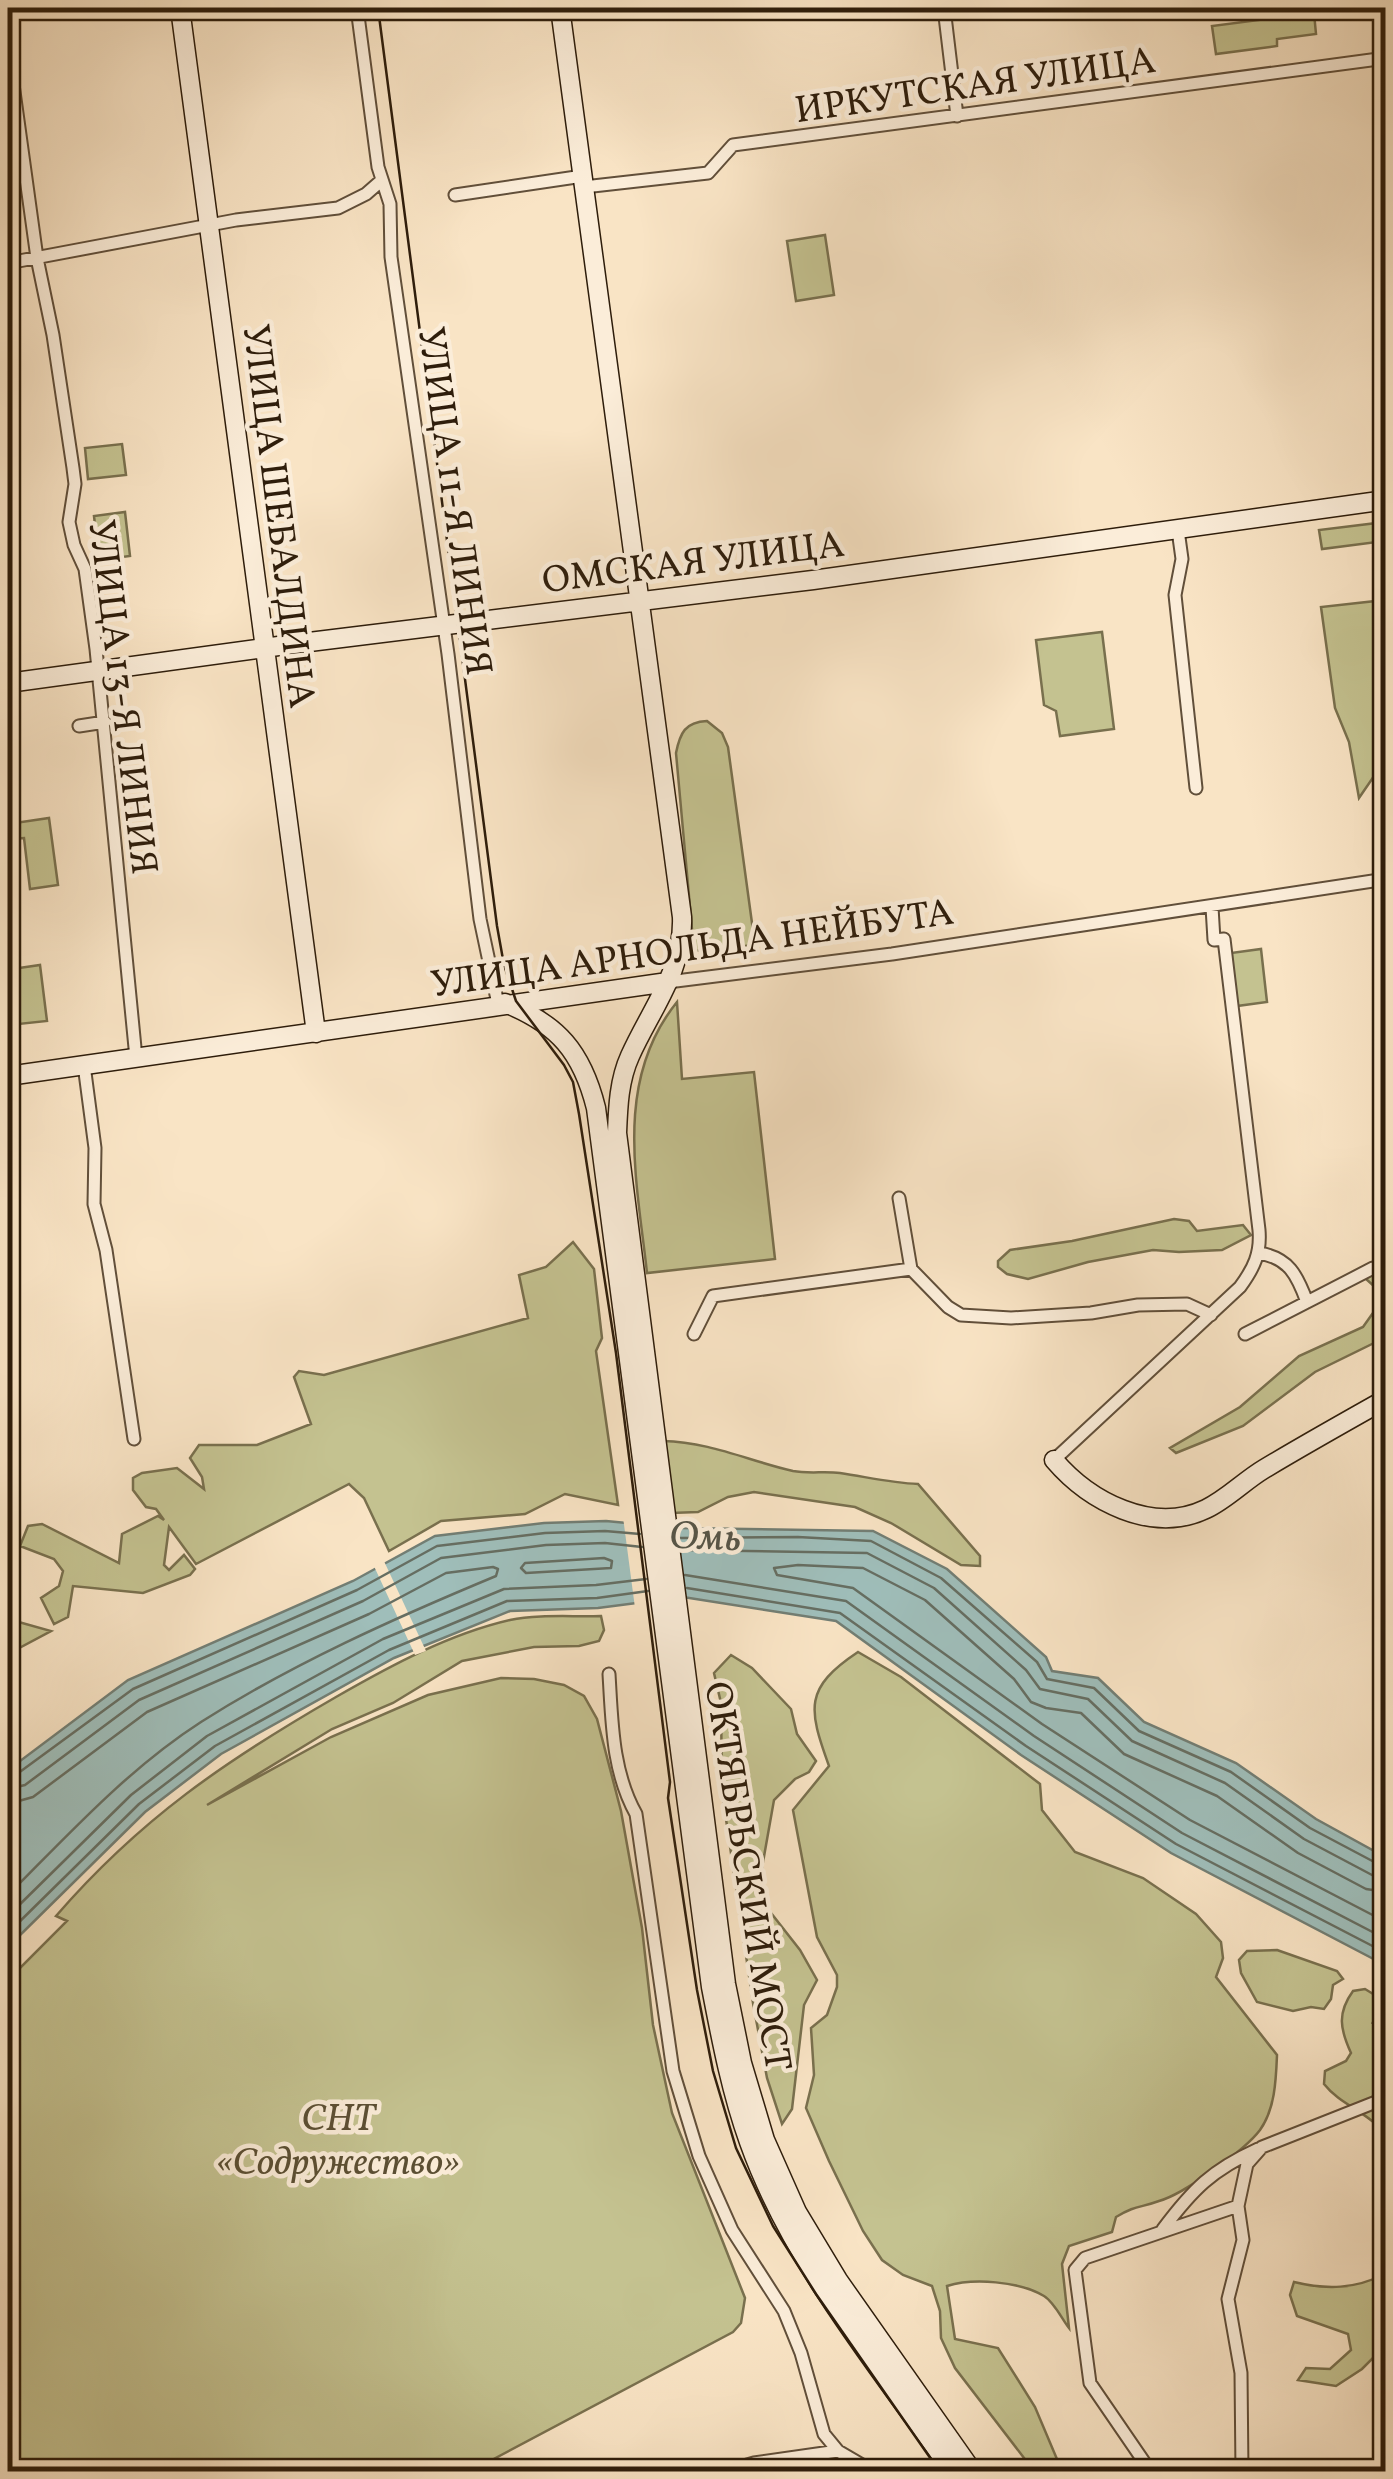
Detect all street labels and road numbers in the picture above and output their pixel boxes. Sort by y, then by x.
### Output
street label: ИРКУТСКАЯ УЛИЦА [792,36,1159,139]
street label: УЛИЦА ШЕБАЛДИНА [227,321,326,711]
street label: УЛИЦА 11-Я ЛИНИЯ [402,324,503,679]
street label: УЛИЦА 13-Я ЛИНИЯ [72,517,169,878]
street label: ОМСКАЯ УЛИЦА [539,520,848,609]
street label: УЛИЦА АРНОЛЬДА НЕЙБУТА [428,888,957,1013]
street label: ОКТЯБРЬСКИЙ МОСТ [689,1678,803,2075]

